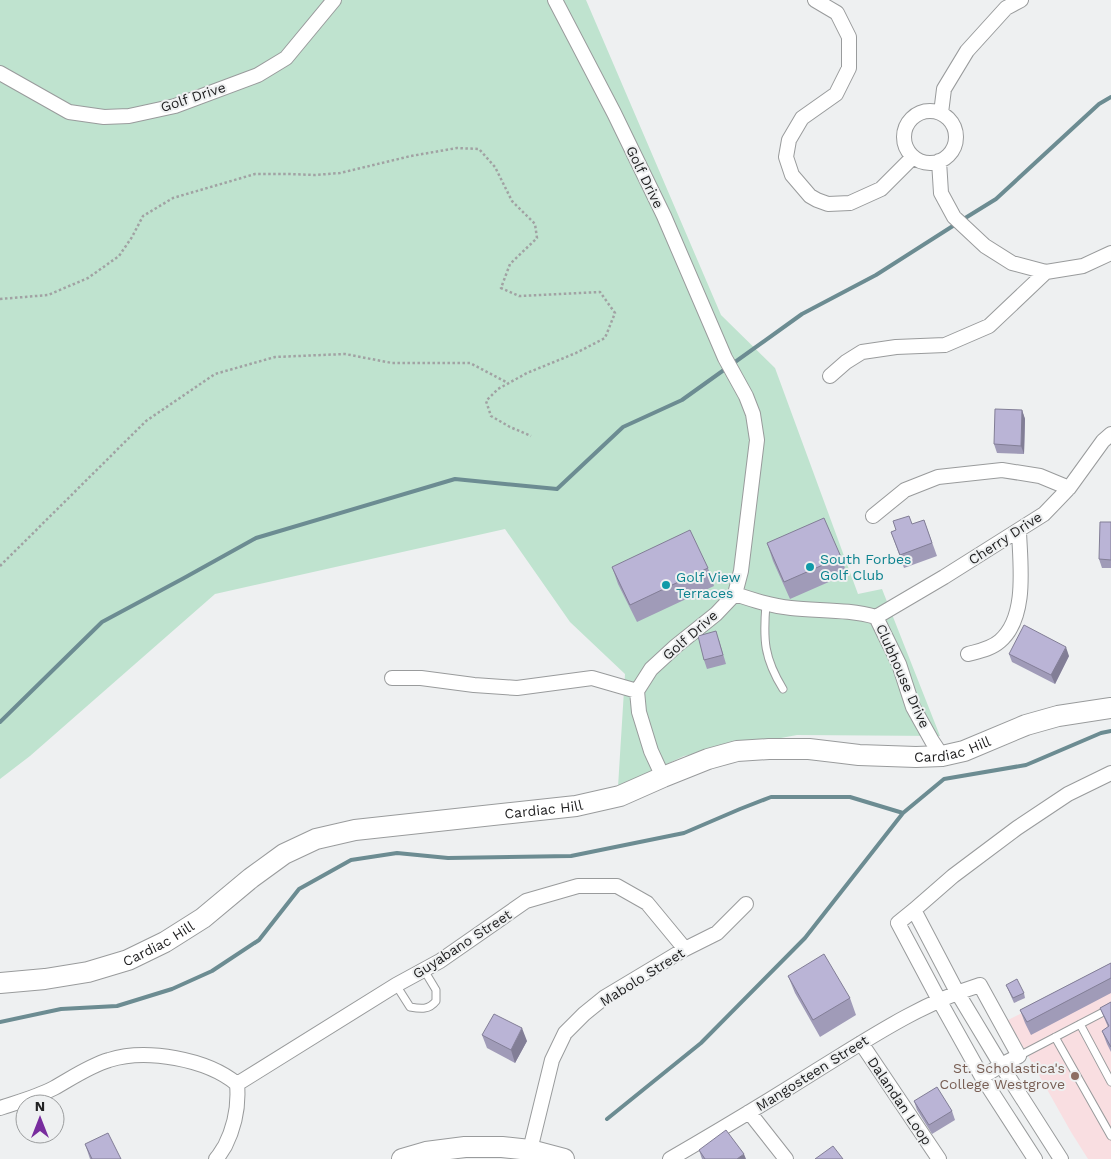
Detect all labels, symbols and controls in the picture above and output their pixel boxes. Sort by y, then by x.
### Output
street label: Golf Drive [158,79,228,115]
street label: Golf Drive [623,143,667,211]
street label: Cherry Drive [965,508,1045,568]
place label: South Forbes Golf Club [820,551,911,583]
marker: South Forbes Golf Club [804,561,816,573]
place label: Golf View Terraces [676,569,741,601]
marker: Golf View Terraces [660,579,672,591]
street label: Golf Drive [659,607,721,663]
street label: Clubhouse Drive [873,622,933,730]
street label: Cardiac Hill [914,732,994,765]
street label: Cardiac Hill [504,797,585,822]
street label: Guyabano Street [410,906,514,982]
street label: Cardiac Hill [121,917,198,969]
street label: Mabolo Street [597,945,687,1009]
street label: Mangosteen Street [753,1032,871,1114]
street label: Dalandan Loop [865,1054,935,1148]
place label: St. Scholastica's College Westgrove [939,1060,1065,1092]
marker: St. Scholastica's College Westgrove [1069,1070,1081,1082]
north arrow [15,1094,65,1144]
text: N [35,1098,45,1114]

